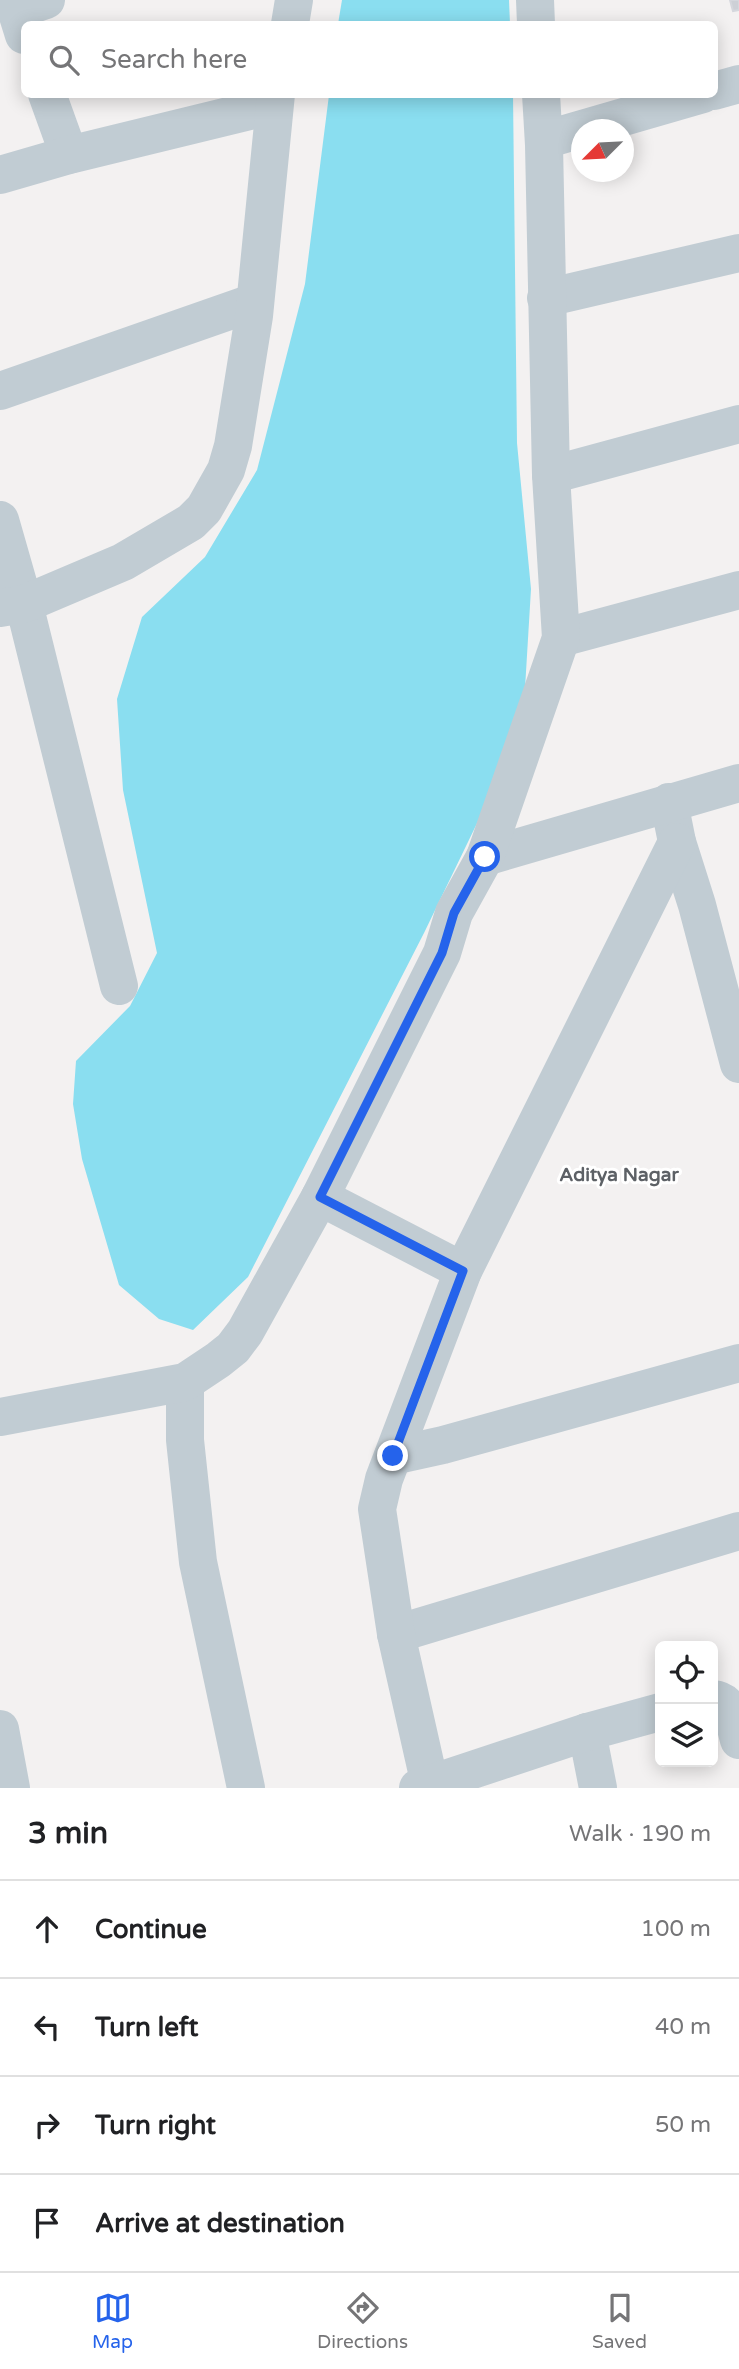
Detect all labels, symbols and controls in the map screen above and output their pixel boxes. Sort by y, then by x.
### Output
search box [21,21,718,98]
icon: search [45,41,83,79]
text: Search here [101,44,247,75]
north arrow [571,119,634,182]
route start [469,841,500,872]
district label: Aditya Nagar [559,1164,679,1187]
route end [377,1440,408,1471]
map controls [655,1641,718,1767]
button: locate [655,1641,718,1704]
button: layers [655,1704,718,1767]
text: 3 min [28,1815,108,1852]
text: Walk · 190 m [569,1820,711,1848]
icon: ahead [28,1910,66,1948]
text: Continue [95,1914,207,1945]
text: 100 m [641,1915,711,1943]
icon: left [28,2008,66,2046]
text: Turn left [95,2012,198,2043]
text: 40 m [655,2013,711,2041]
icon: right [28,2106,66,2144]
text: Turn right [95,2110,216,2141]
text: 50 m [655,2111,711,2139]
icon: arrive [28,2204,66,2242]
text: Arrive at destination [95,2208,345,2239]
tab: Map [92,2289,133,2353]
tab: Directions [317,2289,408,2353]
tab: Saved [592,2289,647,2353]

